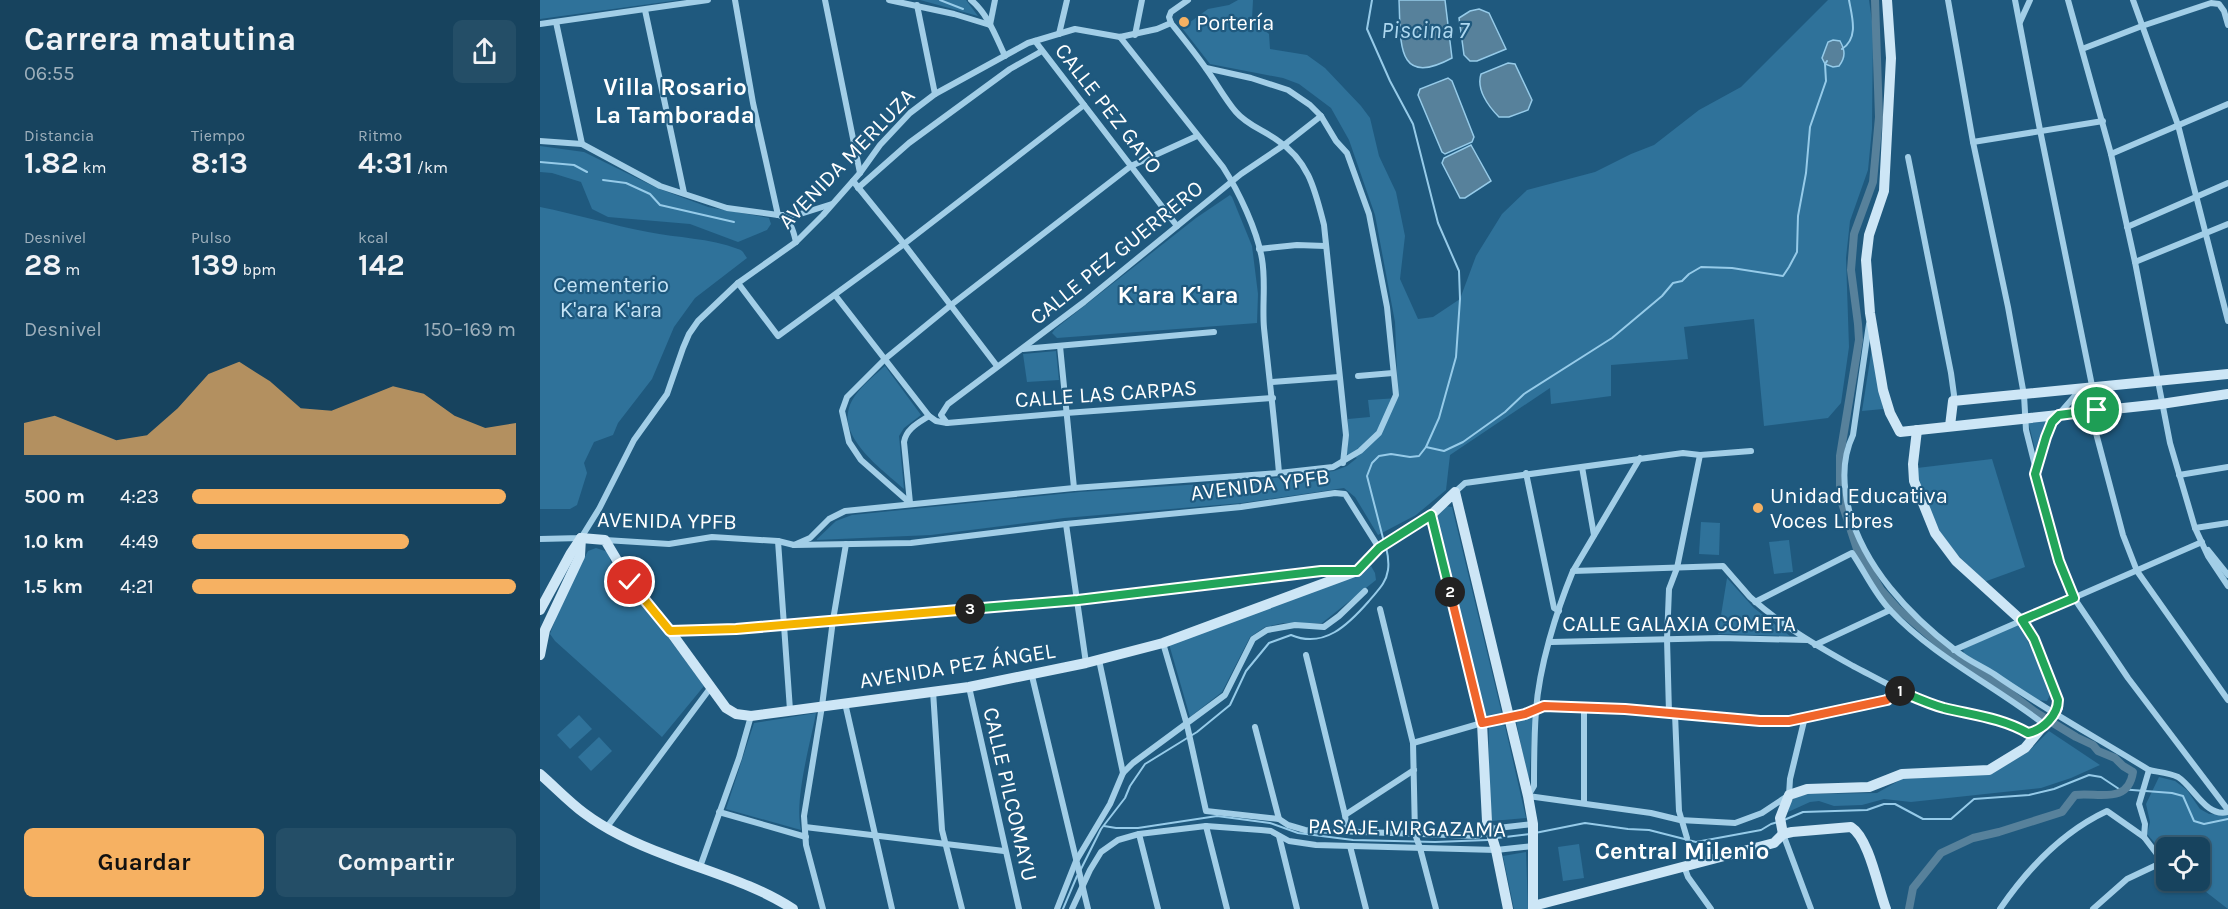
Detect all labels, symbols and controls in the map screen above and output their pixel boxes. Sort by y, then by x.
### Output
place label: Portería [1196,10,1274,36]
marker: Portería [1177,15,1191,29]
water label: Piscina 7 [1381,16,1471,44]
text: Carrera matutina [24,20,296,58]
button: share [453,20,516,83]
street label: CALLE PEZ GATO [1049,38,1167,179]
text: 06:55 [24,62,75,85]
district label: Villa Rosario La Tamborada [595,73,755,129]
street label: AVENIDA MERLUZA [773,83,921,234]
text: Distancia [24,126,94,145]
text: Tiempo [191,126,245,145]
text: Ritmo [358,126,402,145]
text: 1.82 [24,145,79,181]
text: 8:13 [191,145,248,181]
text: 4:31 [358,145,413,181]
text: km [79,158,107,177]
text: /km [413,158,448,177]
street label: CALLE PEZ GUERRERO [1025,175,1208,331]
text: Desnivel [24,228,86,247]
text: Pulso [191,228,231,247]
text: kcal [358,228,389,247]
text: 28 [24,247,62,283]
text: 139 [191,247,239,283]
text: 142 [358,247,405,283]
text: m [62,260,80,279]
text: bpm [239,260,276,279]
park label: Cementerio K'ara K'ara [553,272,669,323]
district label: K'ara K'ara [1117,281,1239,309]
text: Desnivel [24,318,102,341]
text: 150–169 m [424,318,516,341]
street label: CALLE LAS CARPAS [1014,375,1198,413]
pin [2071,384,2122,435]
icon: arrive [2080,393,2113,426]
street label: AVENIDA YPFB [1189,464,1331,506]
place label: Unidad Educativa Voces Libres [1770,483,1948,534]
text: 500 m [24,485,85,508]
text: 4:23 [120,485,159,508]
marker: Unidad Educativa Voces Libres [1751,501,1765,515]
street label: AVENIDA YPFB [597,507,737,535]
text: 1.0 km [24,530,84,553]
text: 4:49 [120,530,159,553]
pin [604,556,655,607]
icon: check [613,565,646,598]
text: 1.5 km [24,575,83,598]
text: 4:21 [120,575,154,598]
pin: 2 [1435,577,1465,607]
text: 2 [1445,582,1455,601]
pin: 3 [955,594,985,624]
text: 3 [965,599,975,618]
street label: CALLE GALAXIA COMETA [1562,611,1796,637]
street label: AVENIDA PEZ ÁNGEL [857,637,1057,694]
pin: 1 [1885,676,1915,706]
text: 1 [1897,681,1903,700]
street label: CALLE PILCOMAYU [977,705,1043,884]
street label: PASAJE IVIRGAZAMA [1308,813,1507,843]
button: Guardar [24,828,264,897]
button: Compartir [276,828,516,897]
district label: Central Milenio [1595,837,1769,865]
map controls [2156,837,2210,891]
button: locate [2156,837,2210,891]

